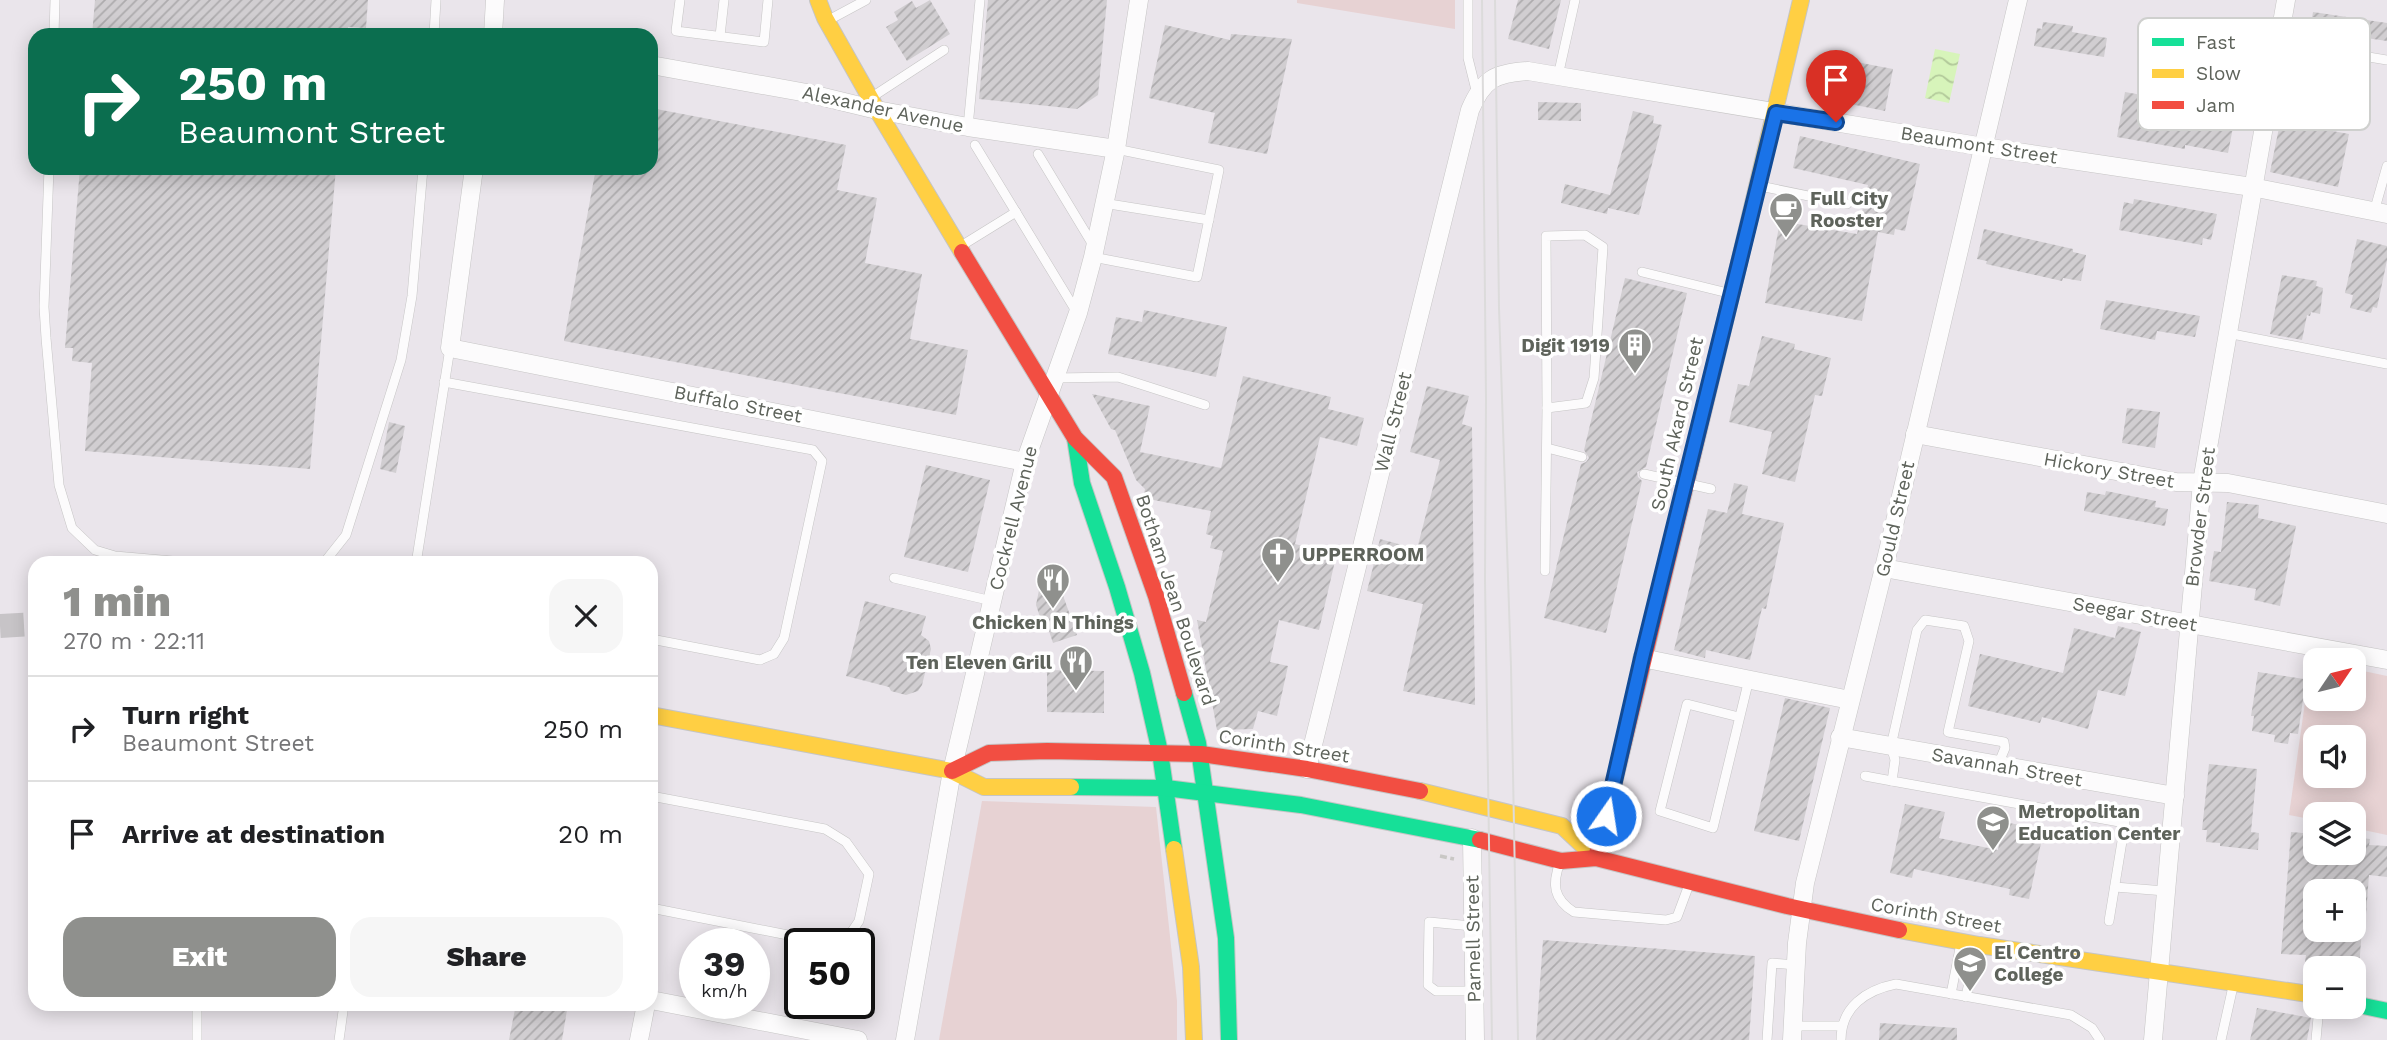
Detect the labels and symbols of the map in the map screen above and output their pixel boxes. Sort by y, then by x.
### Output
legend [2138,18,2370,130]
text: Fast [2196,31,2235,54]
pin [1806,50,1866,122]
text: Slow [2196,62,2241,85]
street label: Alexander Avenue [800,81,966,137]
text: Jam [2196,94,2235,117]
street label: Beaumont Street [1899,121,2059,169]
place label: Full City Rooster [1810,187,1888,232]
cafe icon: Full City Rooster [1767,190,1805,239]
building icon: Digit 1919 [1616,326,1654,375]
place label: Digit 1919 [1521,334,1610,357]
street label: South Akard Street [1646,335,1708,513]
street label: Wall Street [1369,369,1417,475]
street label: Buffalo Street [672,380,804,428]
street label: Cockrell Avenue [984,443,1042,593]
street label: Browder Street [2180,446,2220,588]
street label: Hickory Street [2042,447,2176,493]
street label: Gould Street [1870,459,1920,579]
street label: Botham Jean Boulevard [1131,492,1221,708]
church icon: UPPERROOM [1259,535,1297,584]
place label: UPPERROOM [1302,543,1424,566]
restaurant icon: Chicken N Things [1034,561,1072,610]
street label: Seegar Street [2071,592,2199,636]
place label: Chicken N Things [972,611,1134,634]
restaurant icon: Ten Eleven Grill [1057,643,1095,692]
north arrow [2303,648,2366,710]
place label: Ten Eleven Grill [906,651,1053,674]
street label: Corinth Street [1217,724,1351,768]
street label: Savannah Street [1930,742,2084,792]
position arrow [1569,779,1643,853]
place label: Metropolitan Education Center [2018,800,2181,845]
school or university icon: Metropolitan Education Center [1974,803,2012,852]
street label: Parnell Street [1460,875,1486,1003]
street label: Corinth Street [1869,892,2003,938]
speed limit sign: 50 [784,928,875,1019]
place label: El Centro College [1994,941,2081,986]
school or university icon: El Centro College [1951,944,1989,993]

